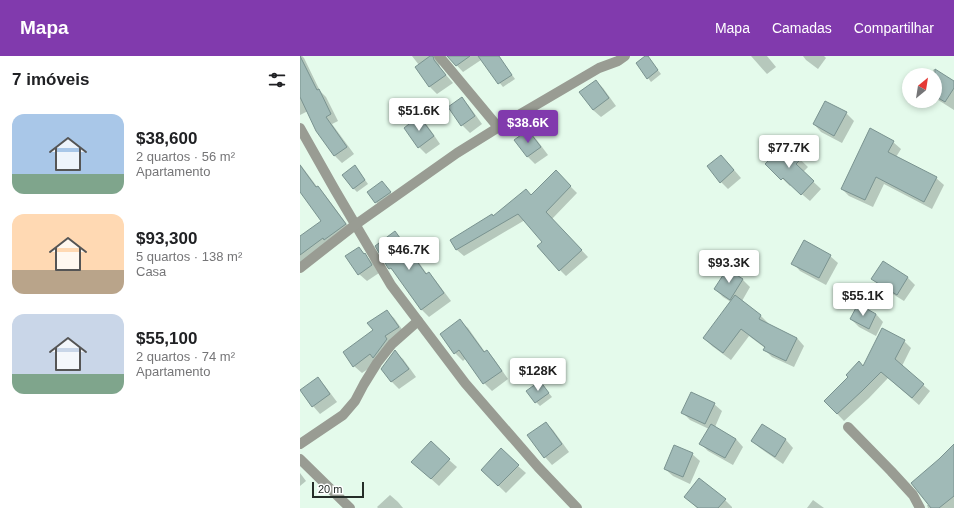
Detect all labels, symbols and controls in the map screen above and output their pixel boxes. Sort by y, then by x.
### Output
text: Mapa [20,17,69,38]
text: Mapa [715,20,750,36]
text: Camadas [772,20,832,36]
text: Compartilhar [854,20,934,36]
north arrow [902,68,942,108]
map controls [902,68,942,108]
icon: filters [266,69,288,91]
text: 7 imóveis [12,70,90,89]
pin: $51.6K [386,98,452,132]
text: $51.6K [398,103,440,118]
pin: $38.6K [495,110,561,144]
text: $38.6K [507,115,549,130]
text: $38,600 [136,129,197,148]
icon: home [44,130,92,178]
pin: $77.7K [756,135,822,169]
text: $77.7K [768,140,810,155]
text: 2 quartos · 56 m² [136,149,235,164]
text: Apartamento [136,164,210,179]
text: $93,300 [136,229,197,248]
icon: home [44,230,92,278]
pin: $46.7K [376,237,442,271]
text: $46.7K [388,242,430,257]
text: 5 quartos · 138 m² [136,249,242,264]
pin: $93.3K [696,250,762,284]
text: $93.3K [708,255,750,270]
text: Casa [136,264,166,279]
pin: $55.1K [830,283,896,317]
text: $55.1K [842,288,884,303]
text: $55,100 [136,329,197,348]
icon: home [44,330,92,378]
text: 2 quartos · 74 m² [136,349,235,364]
pin: $128K [510,358,566,392]
text: $128K [519,363,557,378]
text: Apartamento [136,364,210,379]
scale bar [312,480,364,499]
text: 20 m [318,483,342,495]

